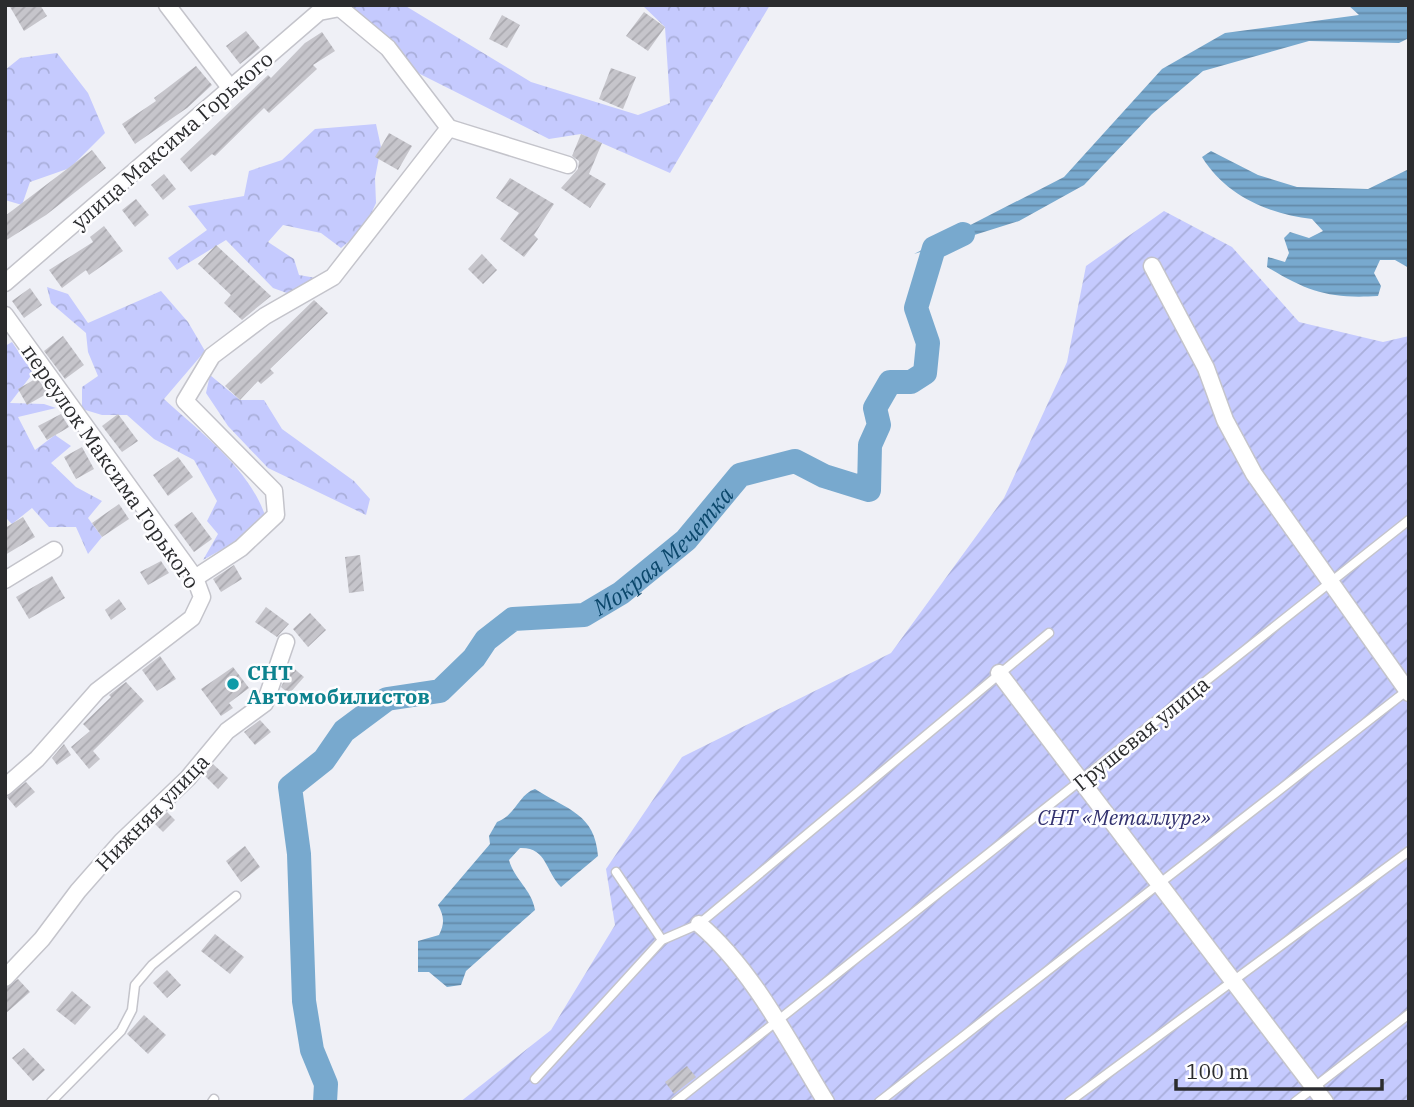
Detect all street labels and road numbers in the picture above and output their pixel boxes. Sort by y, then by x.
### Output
street label: улица Максима Горького [65,45,279,235]
street label: переулок Максима Горького [16,338,206,594]
street label: Грушевая улица [1067,669,1215,797]
street label: Нижняя улица [89,747,215,877]

